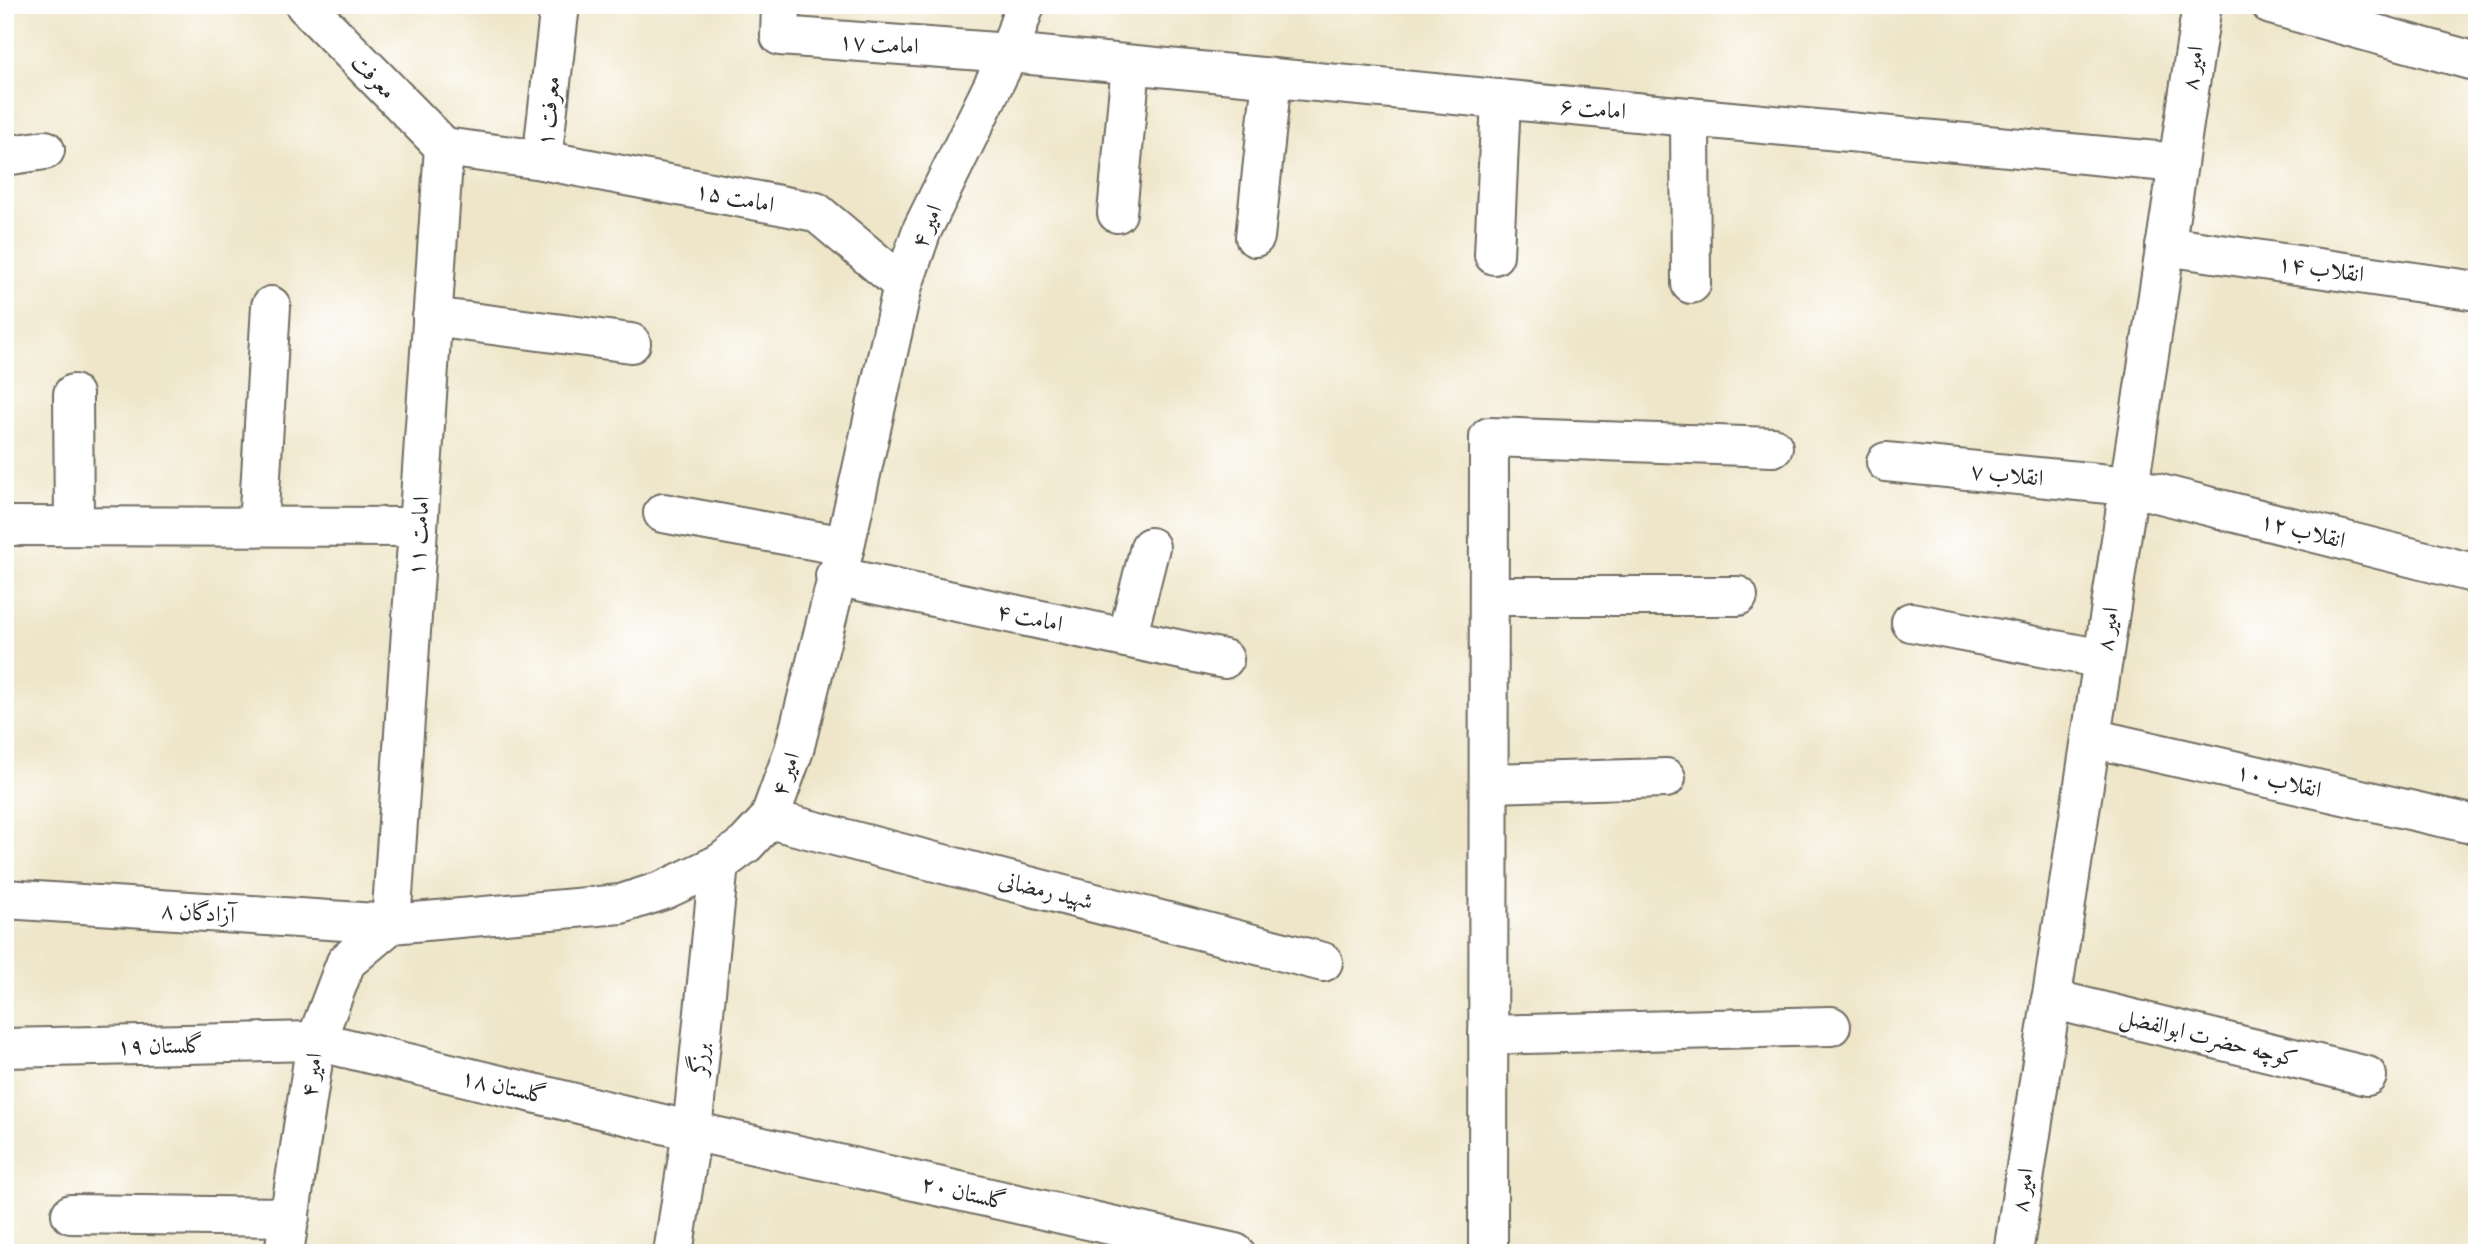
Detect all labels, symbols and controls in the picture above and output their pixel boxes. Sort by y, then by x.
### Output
street label: امامت ۱۷ [838,25,920,61]
street label: امیر ۸ [2174,44,2210,92]
street label: معرفت [345,47,403,105]
street label: معرفت ۱ [529,74,567,148]
street label: امامت ۶ [1559,90,1627,126]
street label: امامت ۱۵ [693,175,777,219]
street label: امیر ۴ [903,200,949,252]
street label: انقلاب ۱۴ [2276,247,2366,289]
street label: انقلاب ۷ [1969,455,2045,493]
street label: امامت ۱۱ [400,495,436,577]
street label: انقلاب ۱۲ [2257,505,2349,555]
street label: امامت ۴ [994,595,1066,639]
street label: امیر ۸ [2089,605,2125,653]
street label: امیر ۴ [764,748,806,800]
street label: انقلاب ۱۰ [2233,756,2325,804]
street label: شهید رمضانی [996,864,1096,916]
street label: آزادگان ۸ [160,894,239,930]
street label: کوچه حضرت ابوالفضل [2116,1000,2301,1076]
street label: گلستان ۱۹ [116,1029,204,1061]
street label: برزگر [682,1041,716,1079]
street label: امیر ۴ [293,1051,329,1099]
street label: گلستان ۱۸ [458,1062,550,1110]
street label: امیر ۸ [2004,1166,2040,1214]
street label: گلستان ۲۰ [918,1168,1010,1216]

